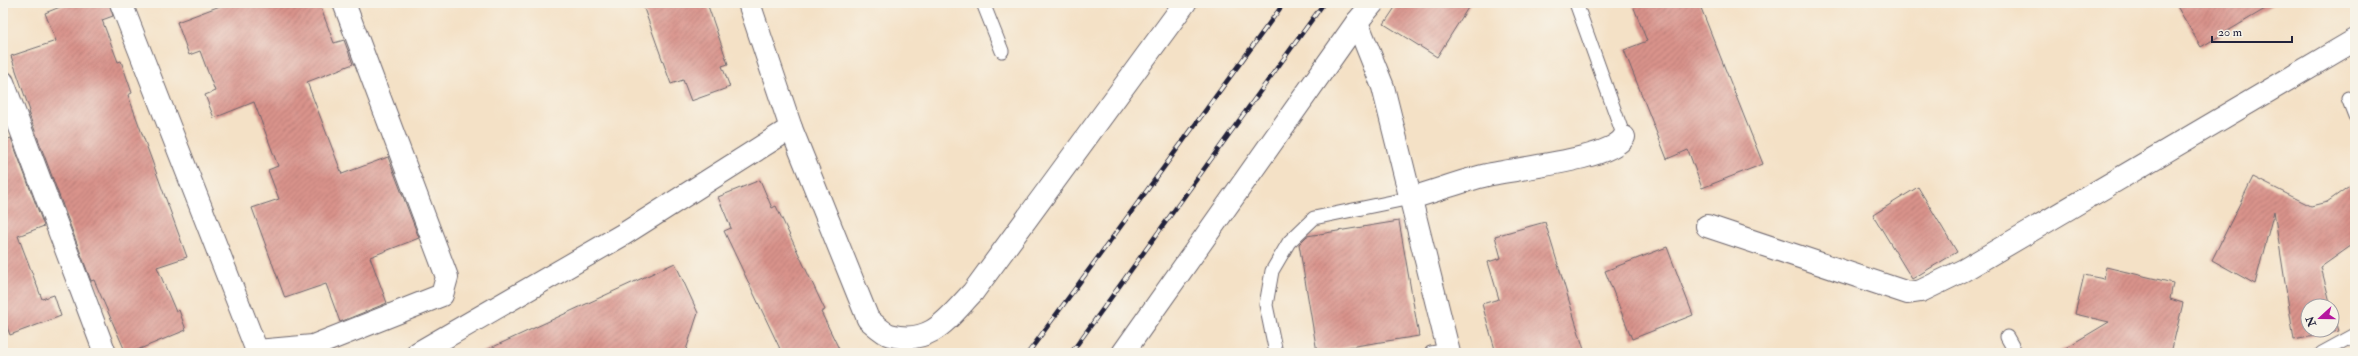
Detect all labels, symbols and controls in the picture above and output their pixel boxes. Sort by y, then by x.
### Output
scale bar [2212,18,2292,44]
text: 20 m [2218,25,2243,40]
north arrow [2300,298,2340,338]
text: N [2303,313,2319,329]

